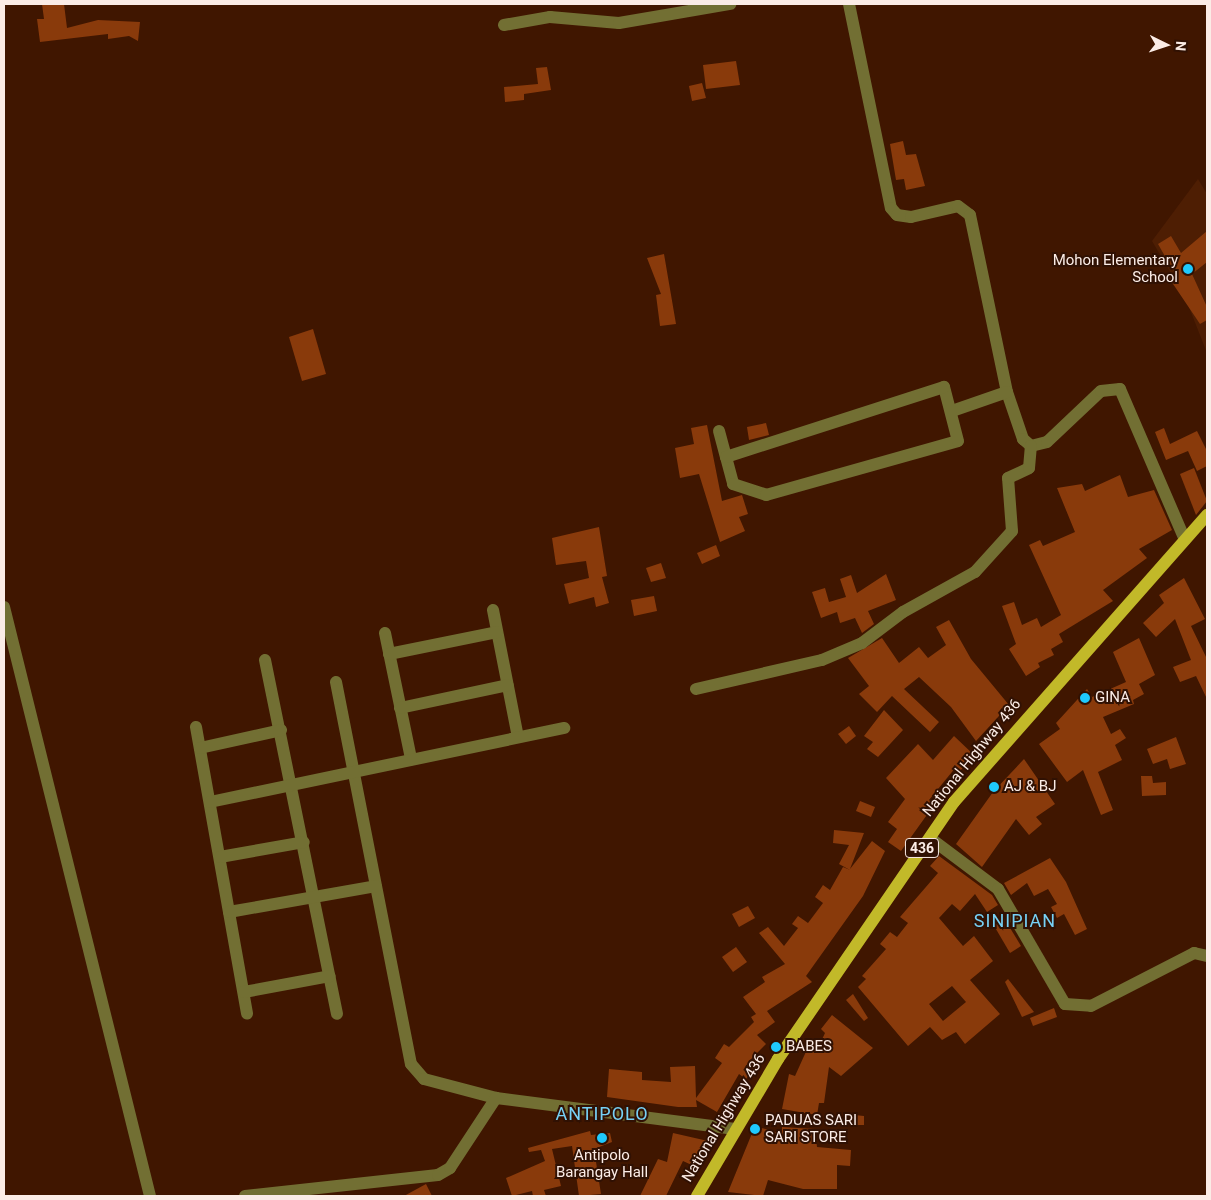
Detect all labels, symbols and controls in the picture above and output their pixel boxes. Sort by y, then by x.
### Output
north arrow [1141,20,1191,70]
text: N [1173,41,1189,52]
place label: Mohon Elementary School [1053,251,1178,286]
marker: Mohon Elementary School [1182,263,1194,275]
place label: GINA [1095,689,1130,707]
marker: GINA [1079,692,1091,704]
street label: National Highway 436 [919,696,1025,820]
place label: AJ & BJ [1004,778,1056,796]
marker: AJ & BJ [988,781,1000,793]
road number: 436 [904,836,940,860]
district label: SINIPIAN [973,910,1057,932]
place label: BABES [786,1038,832,1056]
marker: BABES [770,1041,782,1053]
street label: National Highway 436 [679,1051,769,1185]
district label: ANTIPOLO [554,1103,650,1125]
place label: PADUAS SARI SARI STORE [765,1111,857,1146]
marker: PADUAS SARI SARI STORE [749,1123,761,1135]
marker: Antipolo Barangay Hall [596,1132,608,1144]
place label: Antipolo Barangay Hall [556,1146,648,1181]

